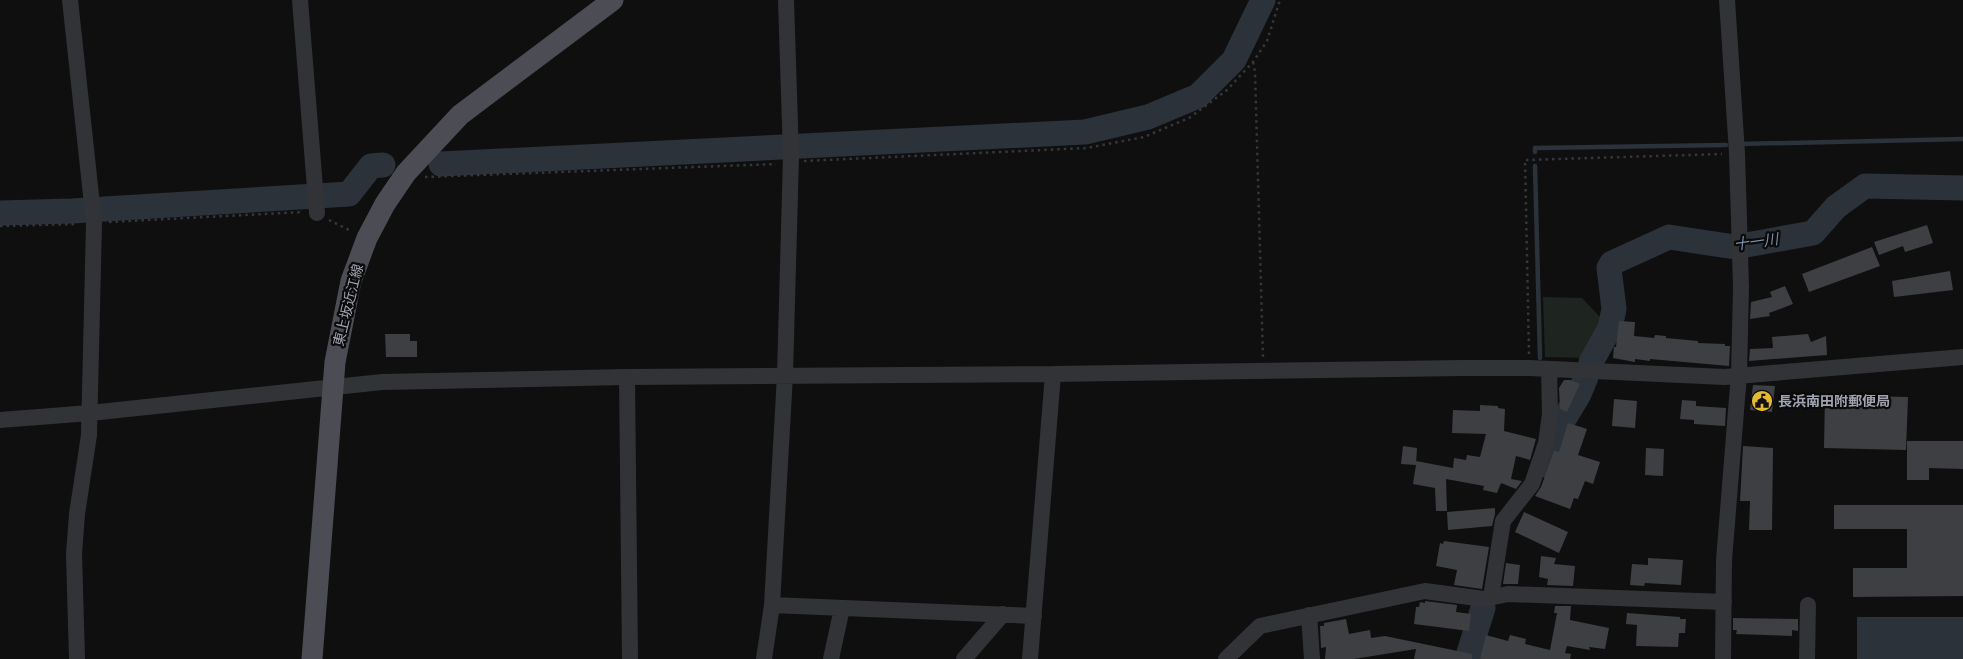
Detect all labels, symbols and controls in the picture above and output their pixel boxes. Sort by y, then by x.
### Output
water label: 十一川 [1732,230,1782,254]
street label: 東上坂近江線 [330,262,367,348]
public building icon: 長浜南田附郵便局 [1750,389,1774,413]
place label: 長浜南田附郵便局 [1778,393,1890,410]

